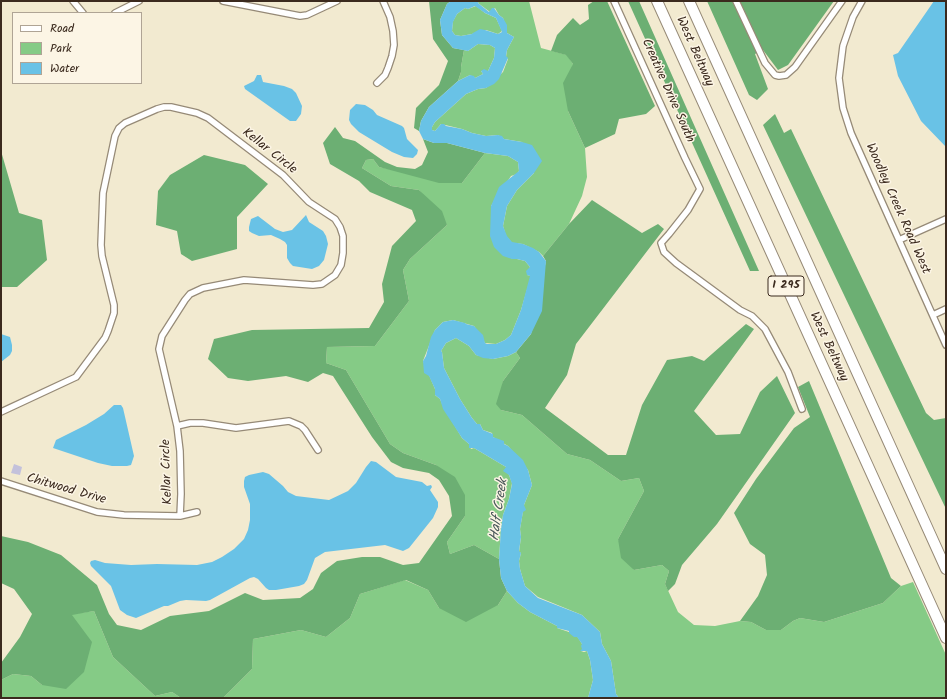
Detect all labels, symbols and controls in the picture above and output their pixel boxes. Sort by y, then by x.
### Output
legend [12,12,142,84]
street label: West Beltway [672,15,716,89]
text: Road [50,19,74,38]
street label: Creative Drive South [637,37,697,145]
text: Park [50,39,72,58]
text: Water [50,59,79,78]
street label: Kellar Circle [238,126,300,178]
street label: Woodley Creek Road West [861,141,933,277]
road number: I 295 [768,276,804,296]
street label: West Beltway [805,310,851,384]
street label: Kellar Circle [159,439,177,505]
street label: Chitwood Drive [24,471,108,509]
water label: Half Creek [487,478,513,542]

